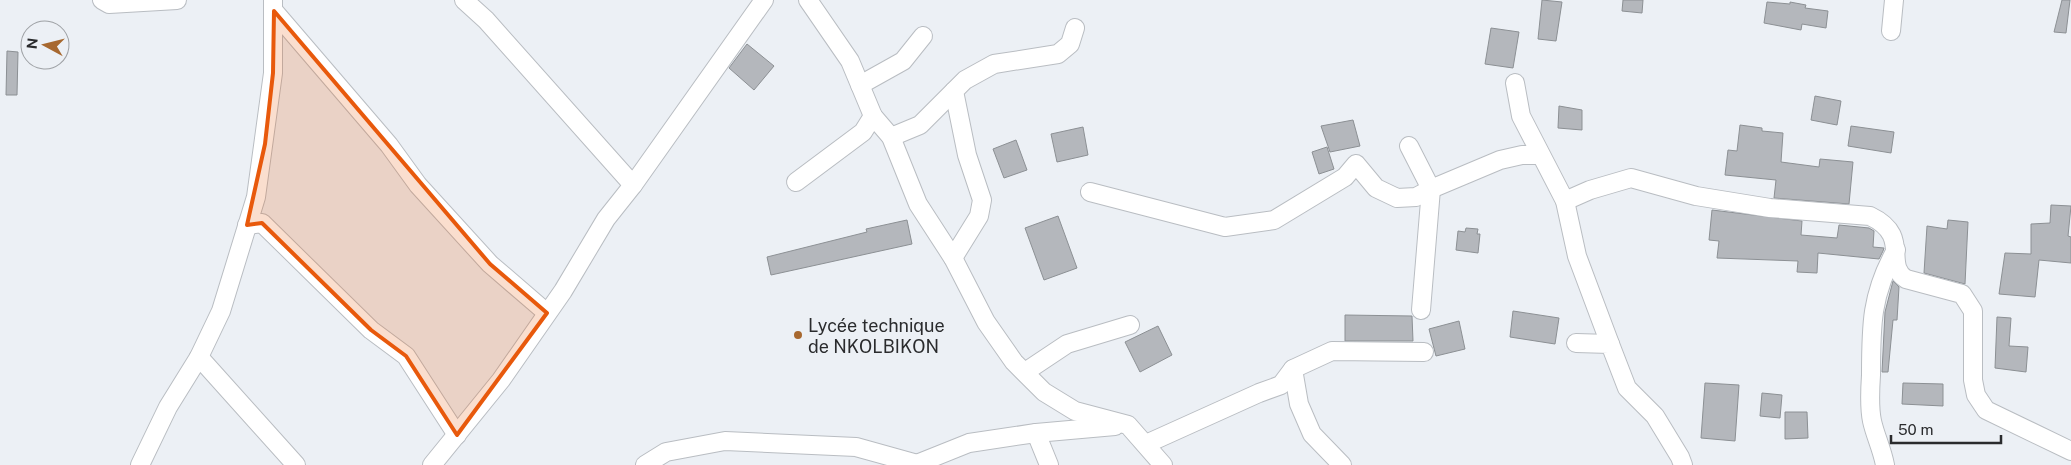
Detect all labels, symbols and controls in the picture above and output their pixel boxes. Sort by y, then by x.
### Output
north arrow [20,20,70,70]
text: N [23,37,41,50]
place label: Lycée technique de NKOLBIKON [808,315,945,357]
marker: Lycée technique de NKOLBIKON [792,329,804,341]
scale bar [1891,412,2001,444]
text: 50 m [1898,421,1933,438]

